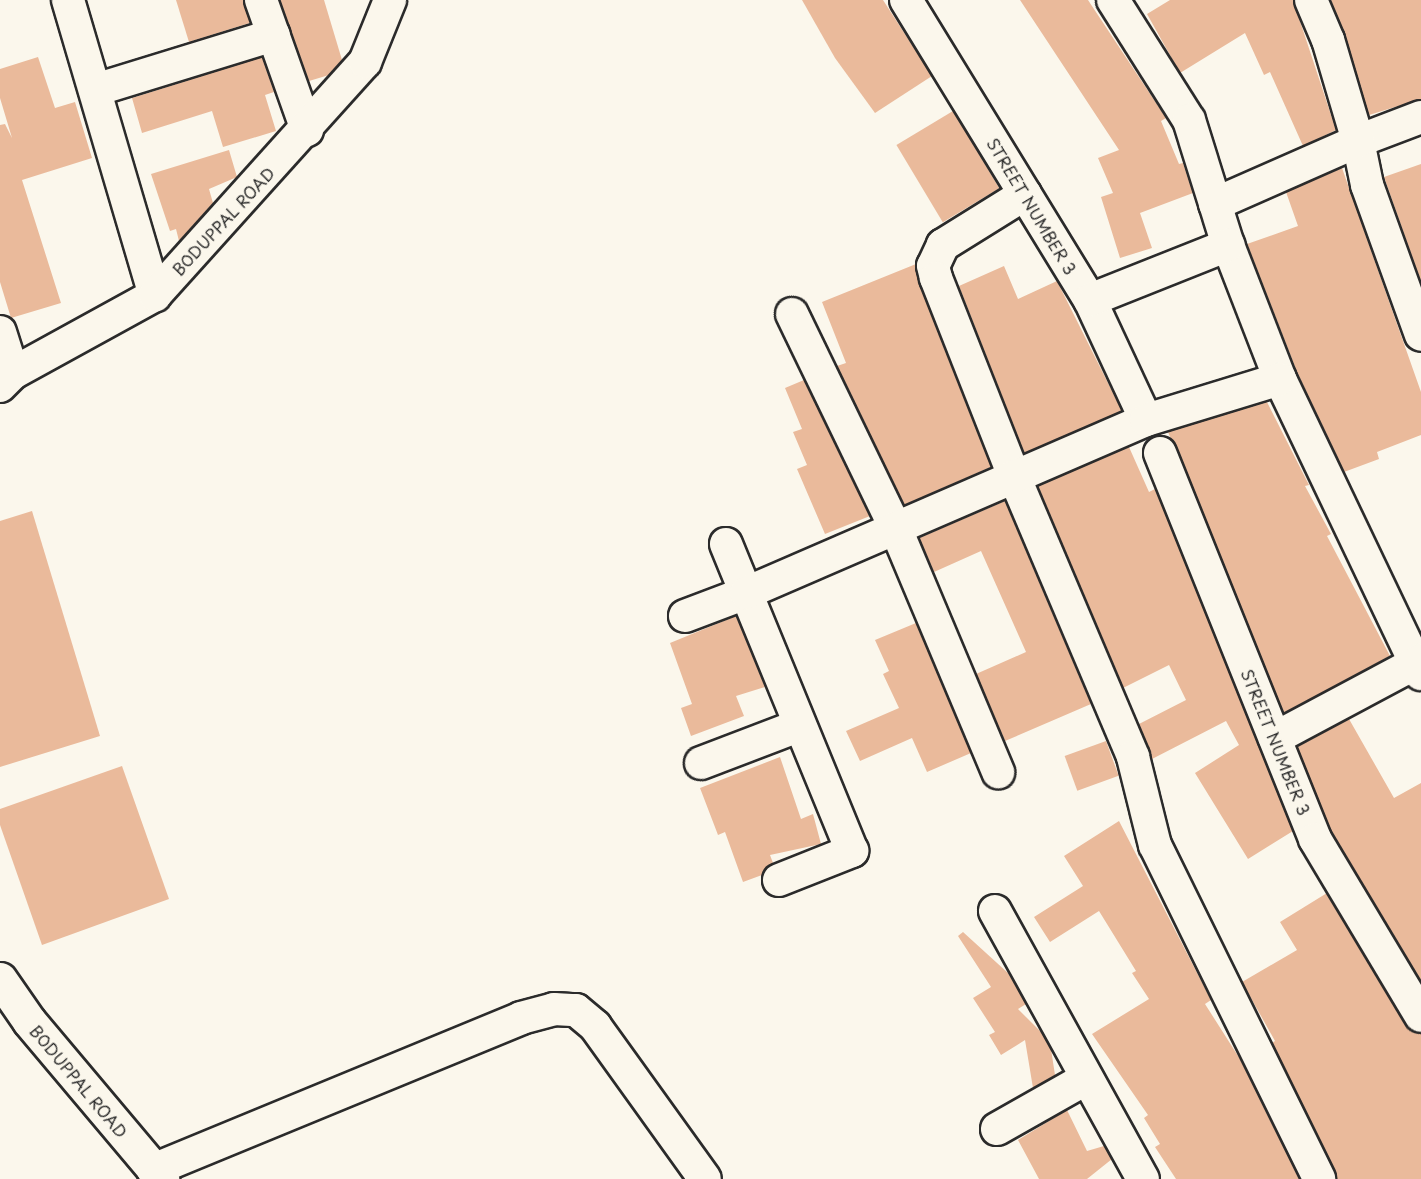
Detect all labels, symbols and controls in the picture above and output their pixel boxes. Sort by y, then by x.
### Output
street label: STREET NUMBER 3 [983,134,1081,278]
street label: BODUPPAL ROAD [168,163,278,279]
street label: STREET NUMBER 3 [1238,666,1314,818]
street label: BODUPPAL ROAD [26,1021,132,1141]

